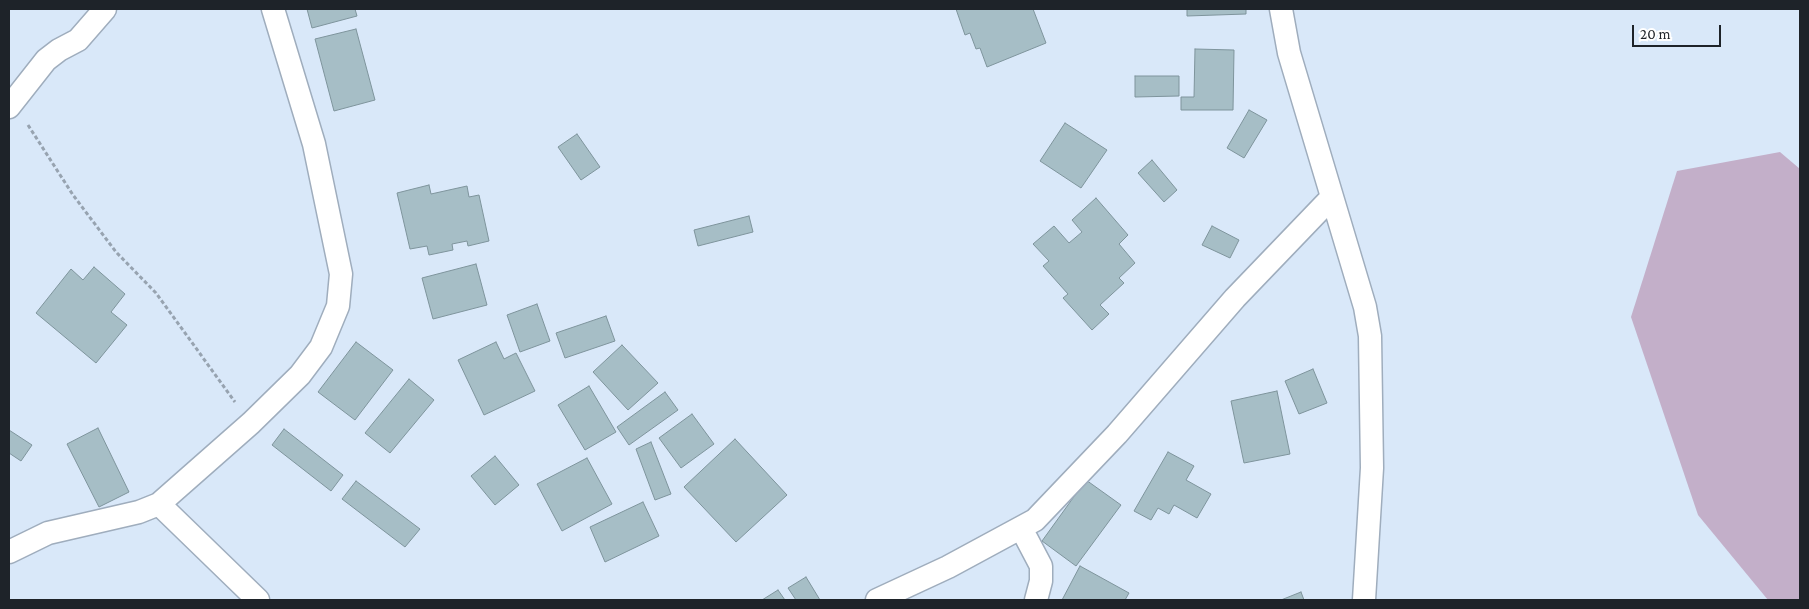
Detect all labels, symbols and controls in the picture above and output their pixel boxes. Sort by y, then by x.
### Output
scale bar [1634,15,1723,47]
text: 20 m [1640,26,1671,42]

